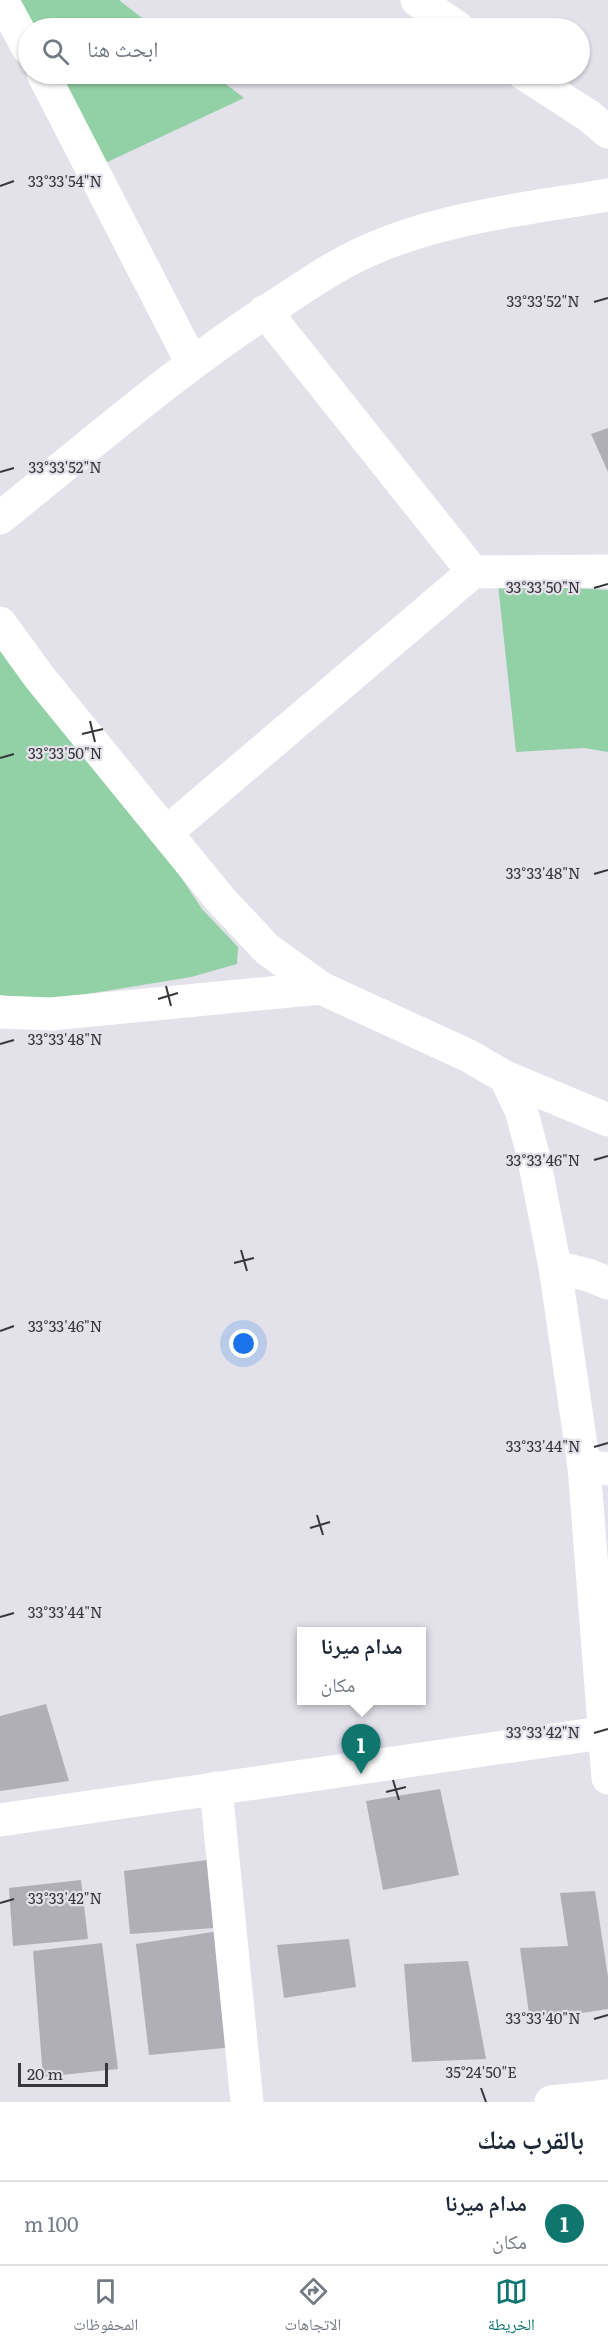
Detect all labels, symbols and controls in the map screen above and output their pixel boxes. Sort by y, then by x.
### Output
search box [18,18,590,84]
text: ابحث هنا [87,31,158,64]
icon: search [39,35,72,68]
text: 33°33'54"N [28,169,102,192]
text: 33°33'52"N [506,289,580,312]
text: 33°33'52"N [28,455,102,478]
text: 33°33'50"N [506,575,580,598]
text: 33°33'50"N [28,741,102,764]
text: 33°33'48"N [506,861,580,884]
text: 33°33'48"N [28,1027,102,1050]
text: 33°33'46"N [506,1148,580,1171]
text: 33°33'46"N [28,1314,102,1337]
your location [229,1329,258,1358]
text: 33°33'44"N [506,1434,580,1457]
text: 33°33'44"N [28,1600,102,1623]
popup [297,1627,426,1705]
text: مدام ميرنا [320,1628,403,1661]
text: مكان [320,1668,356,1698]
text: 33°33'42"N [506,1720,580,1743]
pin: 1 [342,1724,380,1774]
text: 33°33'42"N [28,1886,102,1909]
text: 33°33'40"N [505,2006,581,2029]
scale bar [18,2060,108,2088]
text: 35°24'50"E [445,2060,517,2083]
text: 20 m [27,2061,63,2085]
text: بالقرب منك [477,2118,584,2157]
text: مدام ميرنا [445,2185,527,2218]
text: 100 m [24,2208,79,2238]
text: 1 [560,2208,569,2238]
text: مكان [492,2225,527,2255]
tab: المحفوظات [73,2275,138,2340]
tab: الاتجاهات [285,2275,341,2340]
tab: الخريطة [488,2275,535,2340]

